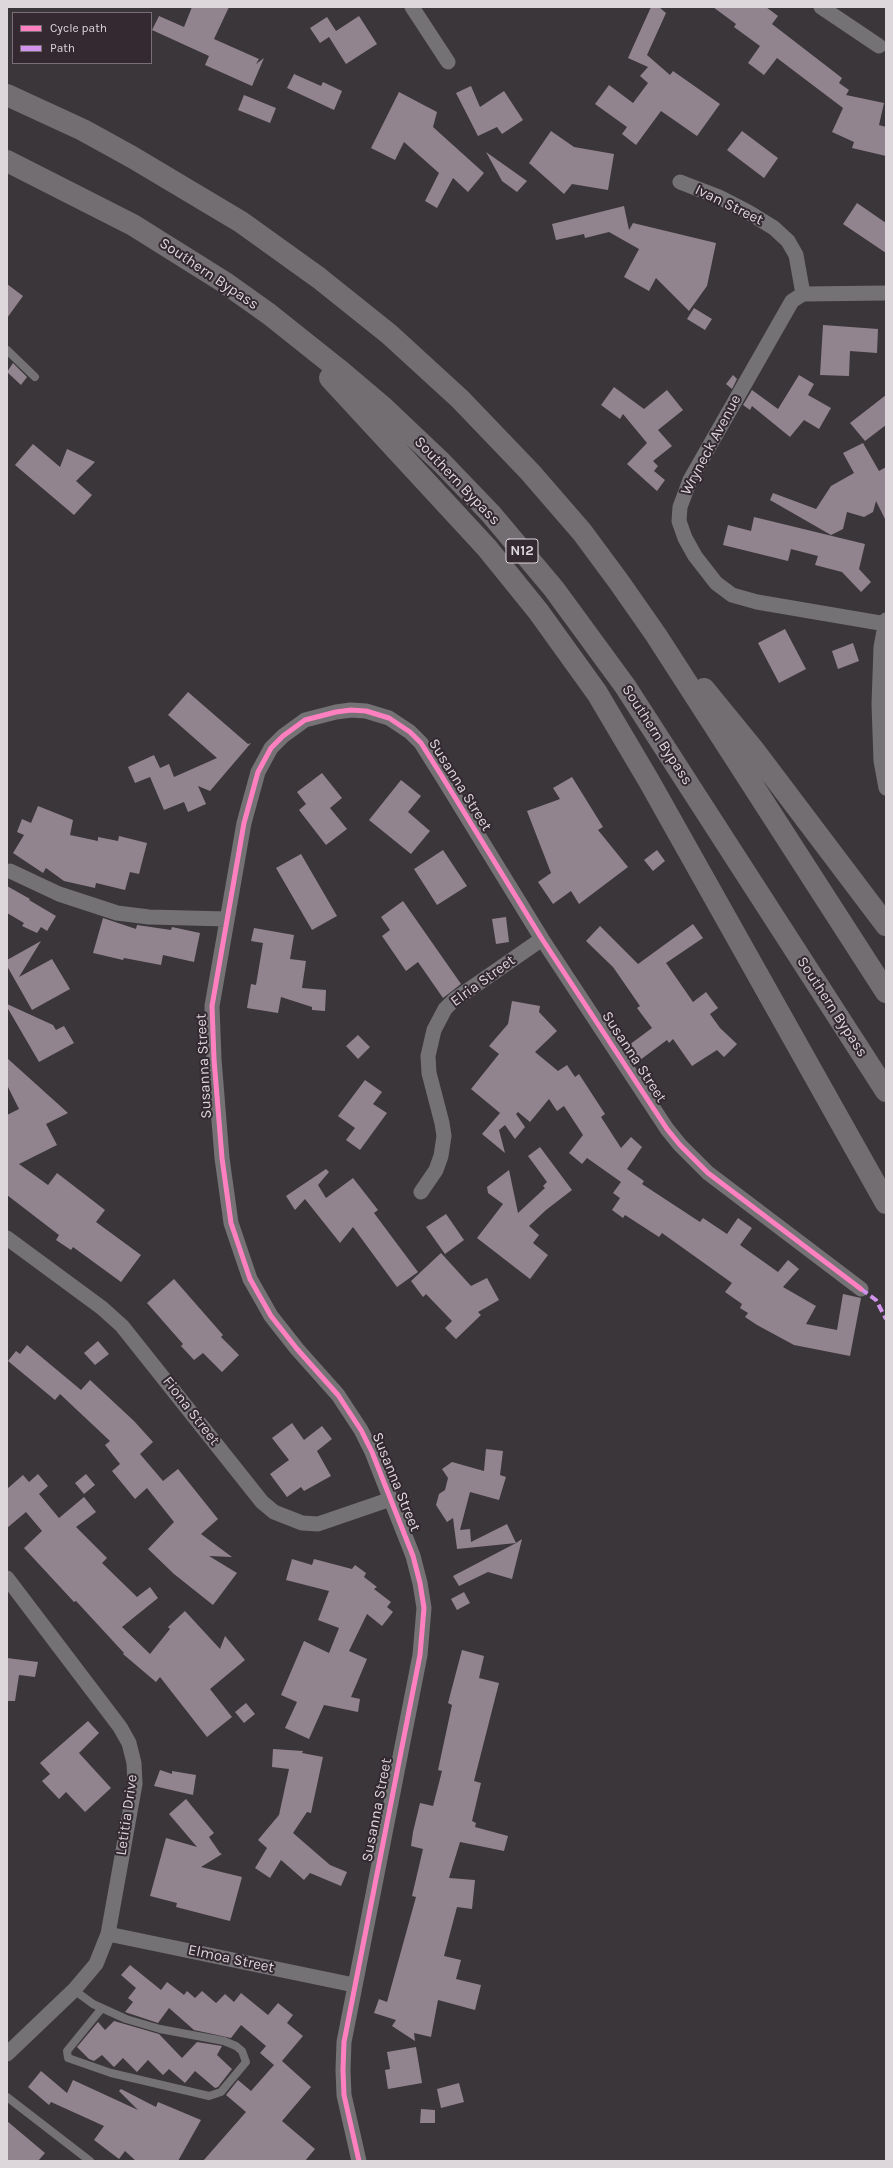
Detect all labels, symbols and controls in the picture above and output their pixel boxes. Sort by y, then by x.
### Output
legend [12,12,152,64]
text: Cycle path [50,21,107,35]
text: Path [50,41,75,55]
street label: Ivan Street [692,181,766,229]
street label: Southern Bypass [156,234,262,314]
street label: Wryneck Avenue [677,392,745,498]
street label: Southern Bypass [410,433,504,529]
road number: N12 [506,539,538,563]
street label: Southern Bypass [618,682,696,788]
street label: Susanna Street [424,736,496,834]
street label: Elria Street [447,952,519,1010]
street label: Southern Bypass [793,954,871,1060]
street label: Susanna Street [598,1008,670,1106]
street label: Susanna Street [192,1013,216,1119]
street label: Fiona Street [158,1373,224,1449]
street label: Susanna Street [368,1430,424,1534]
street label: Susanna Street [358,1757,396,1863]
street label: Letitia Drive [112,1773,142,1857]
street label: Elmoa Street [186,1941,276,1977]

